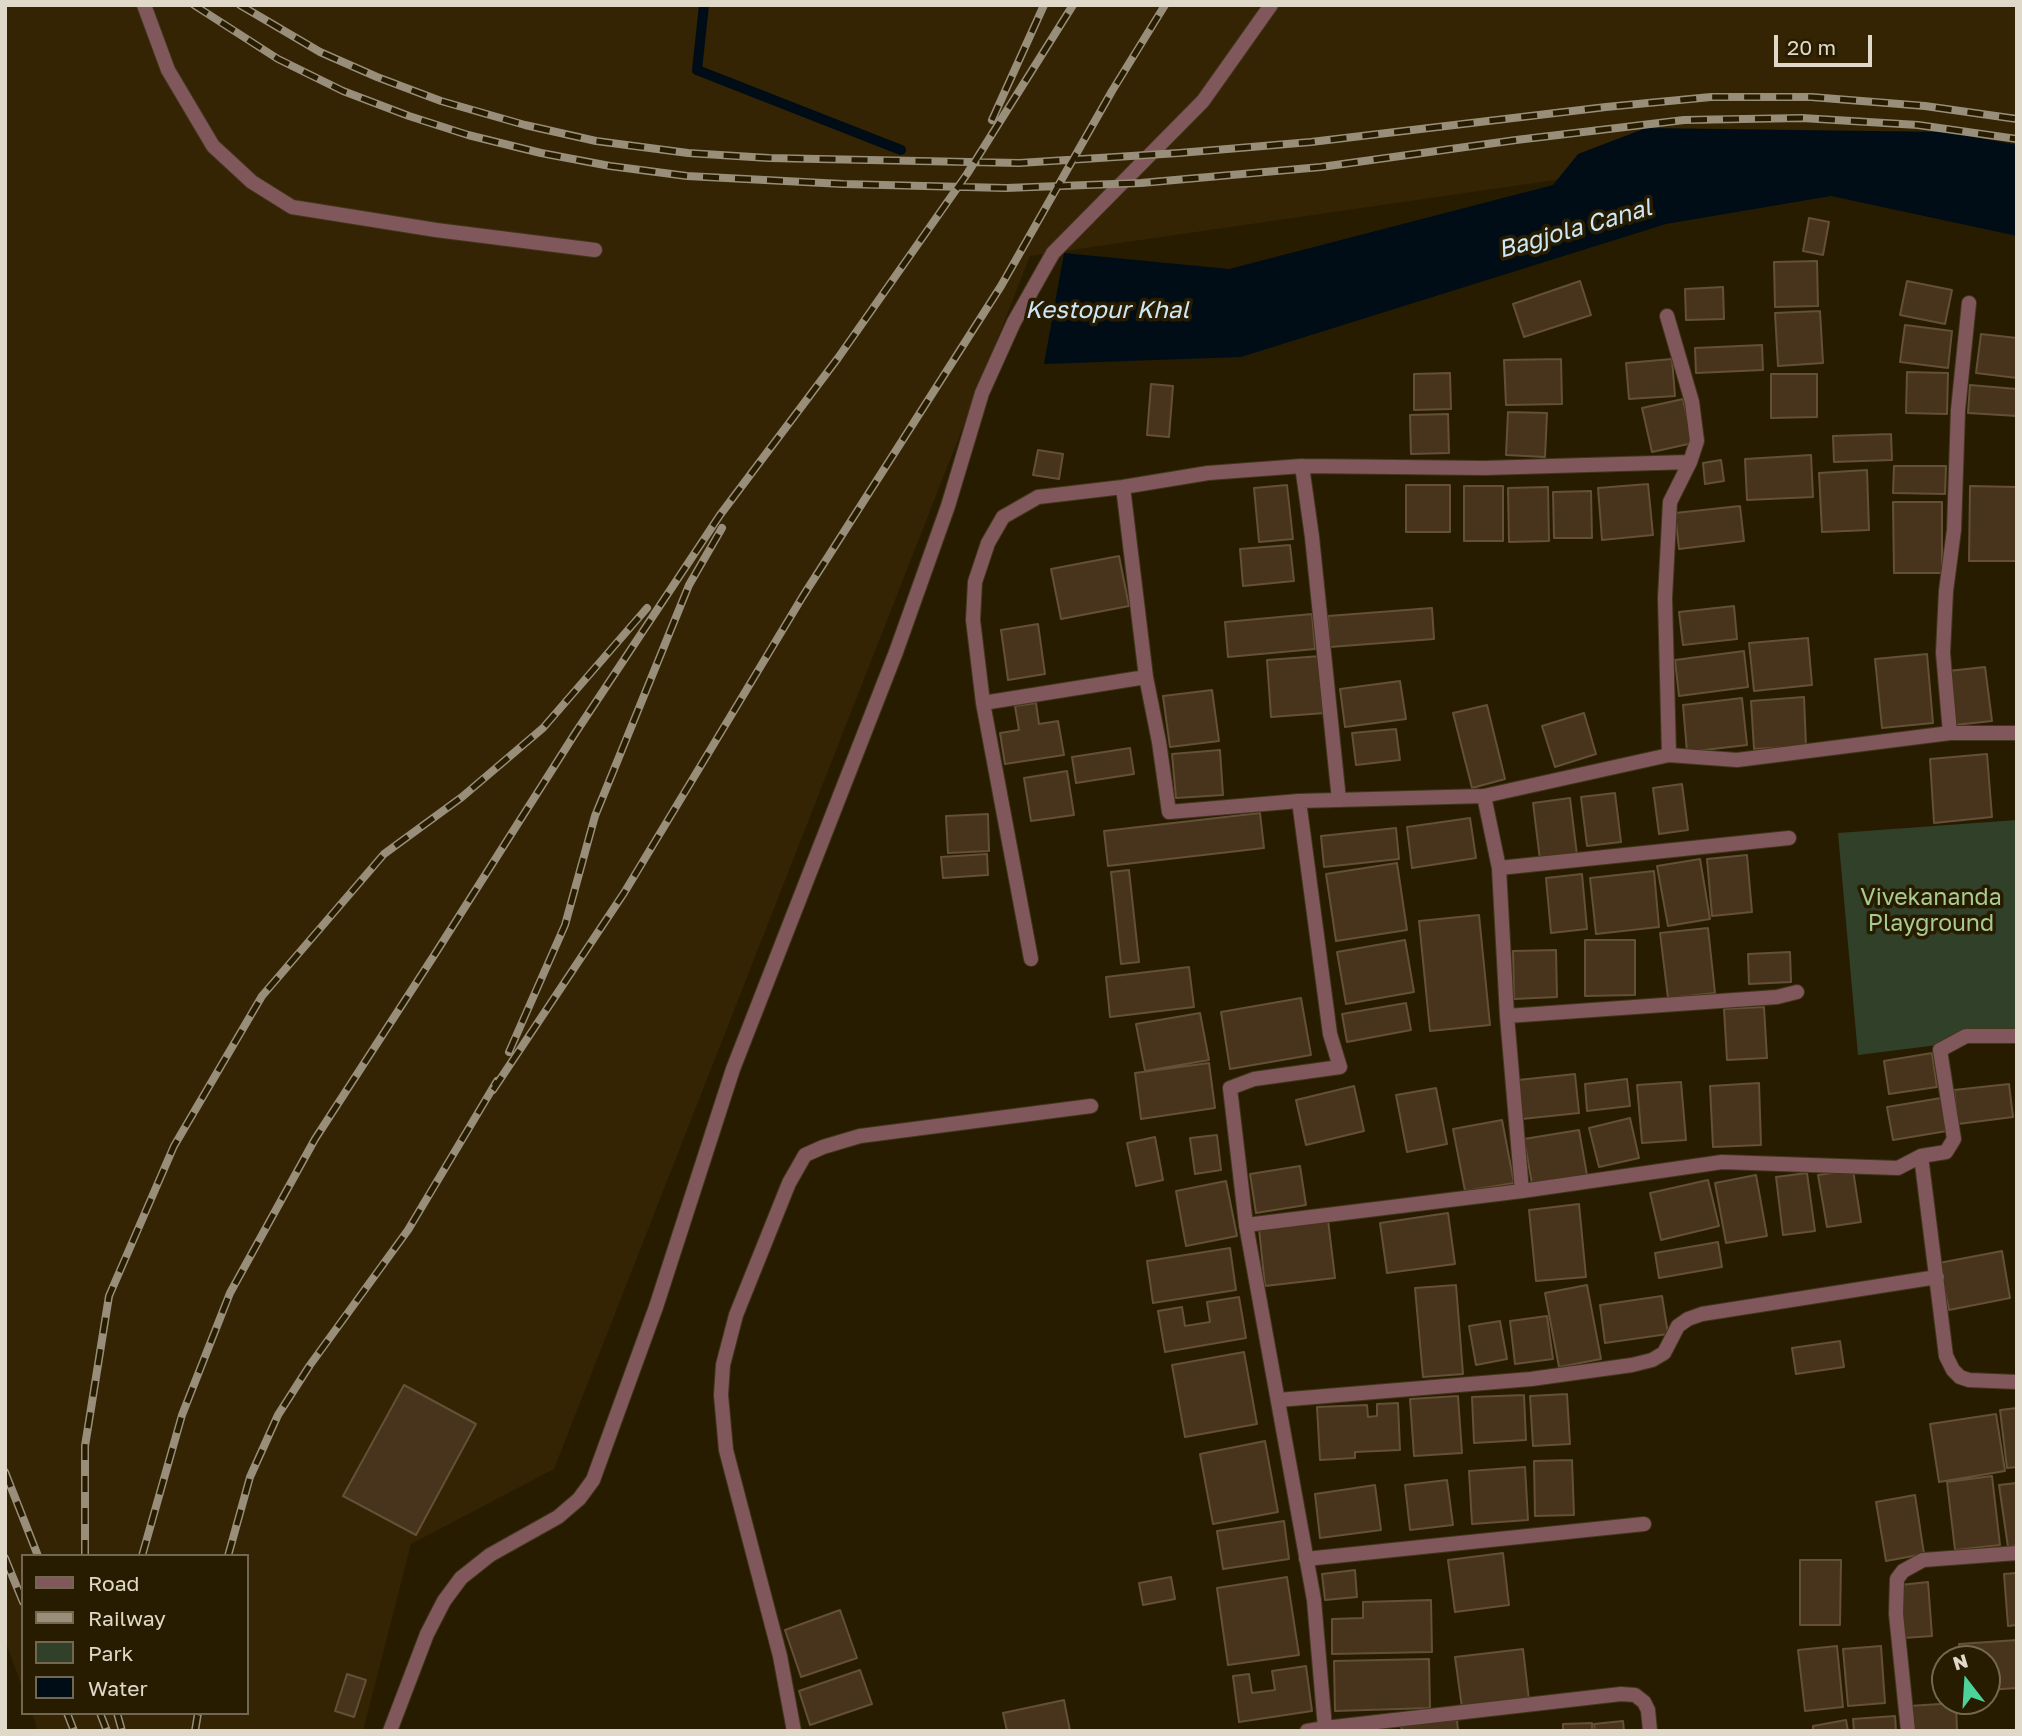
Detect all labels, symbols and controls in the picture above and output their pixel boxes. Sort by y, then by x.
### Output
scale bar [1777,21,1875,65]
text: 20 m [1787,34,1836,60]
water label: Bagjola Canal [1495,193,1655,265]
water label: Kestopur Khal [1025,296,1189,324]
park label: Vivekananda Playground [1860,884,2002,938]
legend [21,1554,248,1715]
text: Road [88,1570,139,1596]
text: Railway [88,1605,166,1631]
text: Park [88,1640,133,1666]
north arrow [1931,1645,2001,1715]
text: N [1950,1648,1971,1674]
text: Water [88,1675,148,1701]

